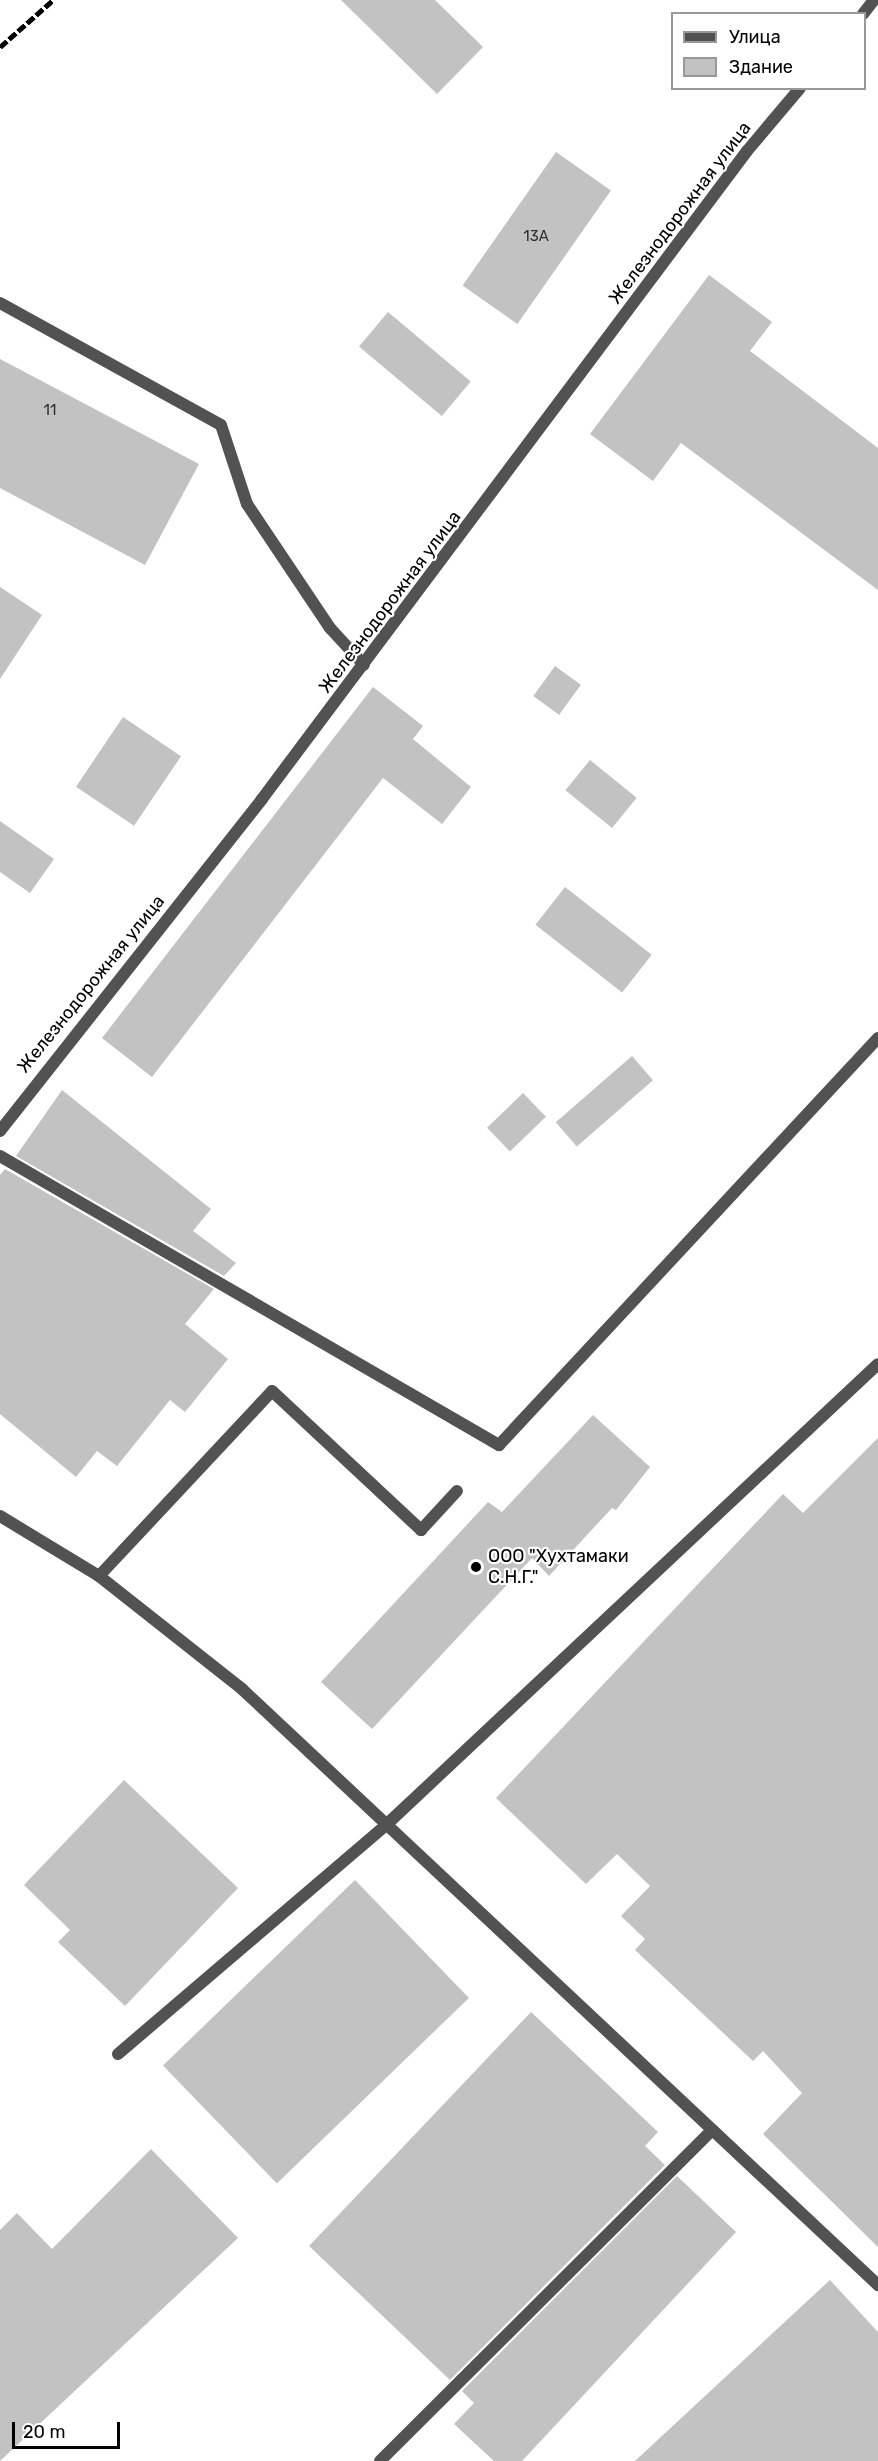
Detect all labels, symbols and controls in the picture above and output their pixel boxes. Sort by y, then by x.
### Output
legend [671,12,866,90]
text: Улица [729,26,781,48]
text: Здание [729,56,793,78]
street label: Железнодорожная улица [604,118,756,308]
house number: 13А [523,228,549,246]
house number: 11 [44,402,56,420]
street label: Железнодорожная улица [314,507,466,697]
street label: Железнодорожная улица [13,891,169,1077]
place label: ООО "Хухтамаки С.Н.Г." [488,1546,629,1588]
marker: ООО "Хухтамаки С.Н.Г." [469,1560,483,1574]
scale bar [15,2410,123,2448]
text: 20 m [23,2421,65,2443]

